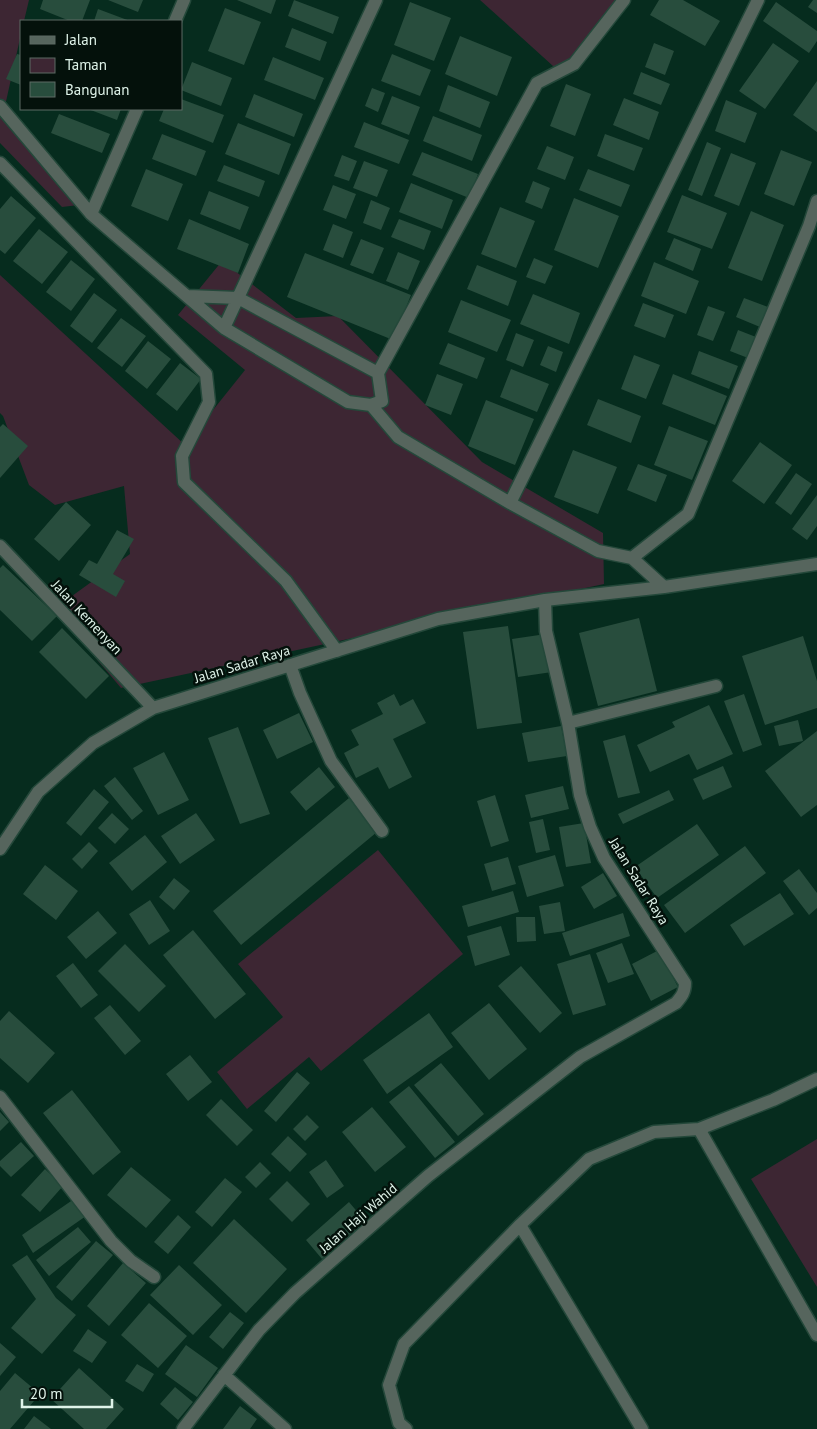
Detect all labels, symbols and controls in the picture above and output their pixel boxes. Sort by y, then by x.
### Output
legend [20,20,182,110]
text: Jalan [64,30,97,49]
text: Taman [65,55,107,74]
text: Bangunan [65,80,129,99]
street label: Jalan Kemenyan [47,575,126,658]
street label: Jalan Sadar Raya [191,641,292,687]
street label: Jalan Sadar Raya [604,833,673,928]
street label: Jalan Haji Wahid [314,1179,401,1257]
scale bar [22,1376,112,1408]
text: 20 m [30,1384,63,1403]

